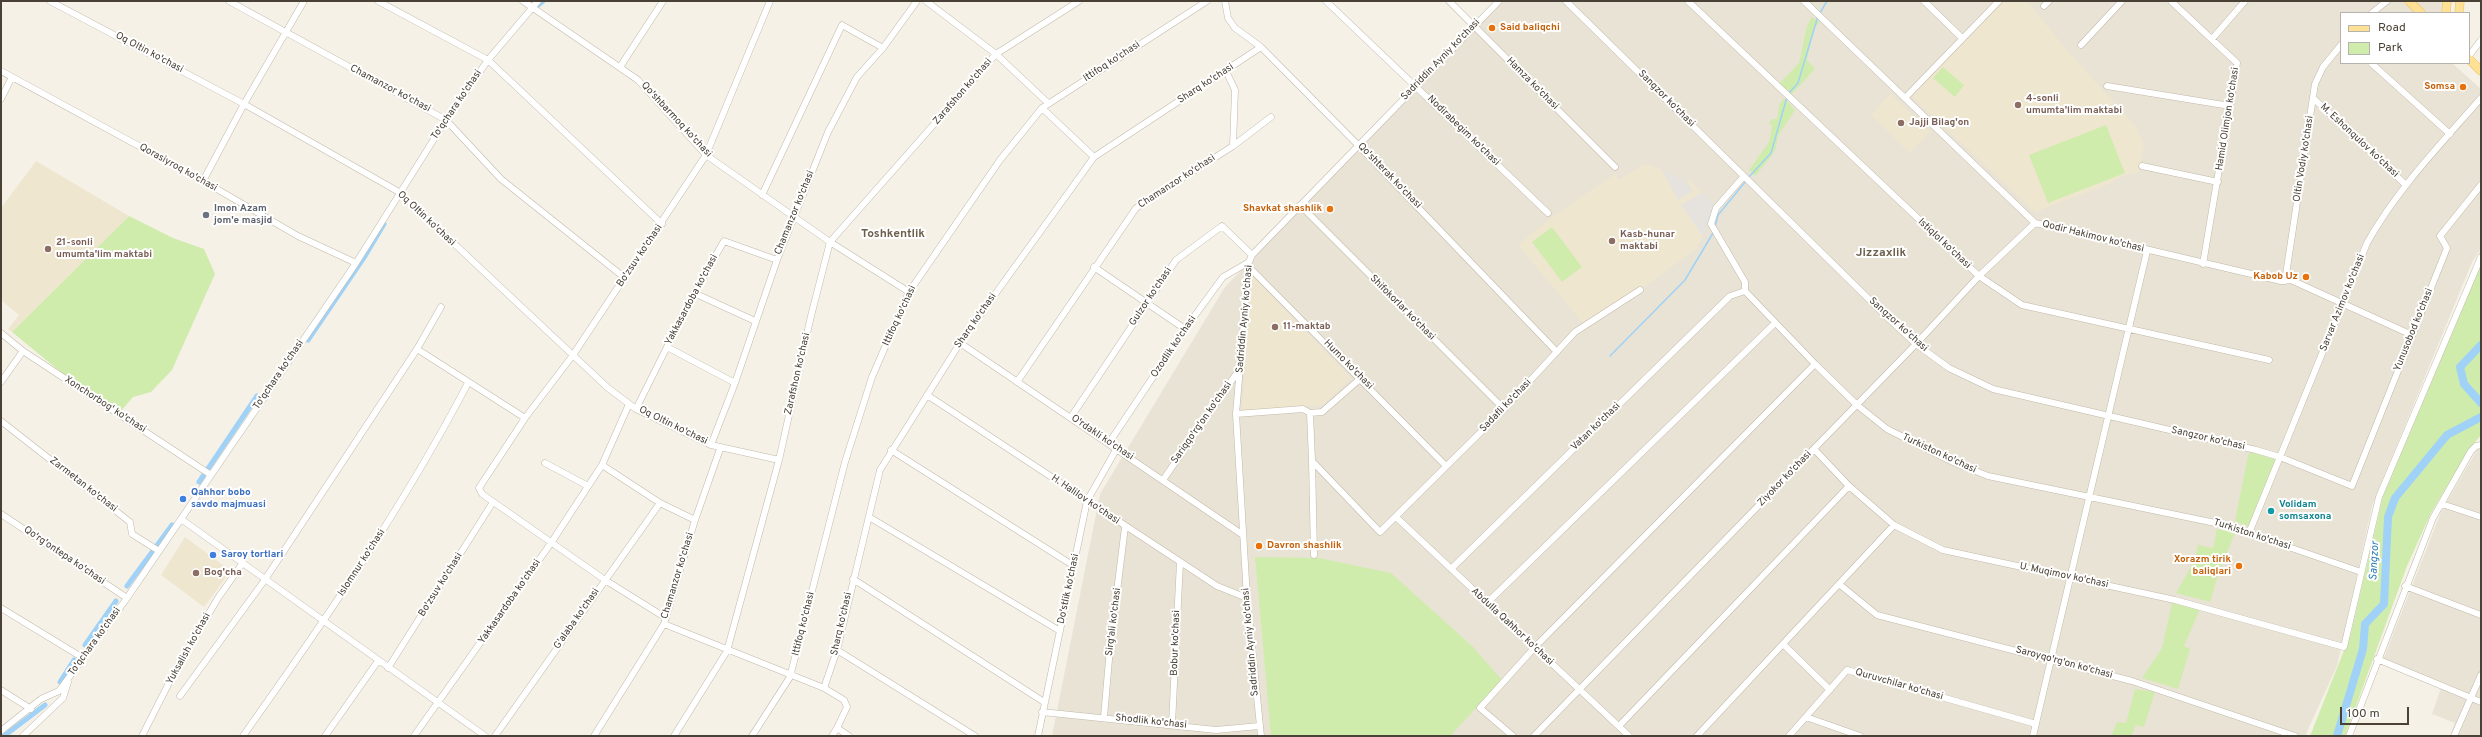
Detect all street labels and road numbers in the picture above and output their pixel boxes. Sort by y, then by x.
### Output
street label: Sadriddin Ayniy ko'chasi [1399,17,1483,103]
street label: Oq Oltin ko'chasi [113,30,185,76]
street label: Ittifoq ko'chasi [1081,39,1143,85]
street label: Hamza ko'chasi [1503,55,1561,113]
street label: Zarafshon ko'chasi [931,56,995,128]
street label: Sharq ko'chasi [1176,61,1236,107]
street label: Chamanzor ko'chasi [348,63,432,115]
street label: Hamid Olimjon ko'chasi [2214,67,2242,171]
street label: To'qchara ko'chasi [429,68,485,142]
street label: Sangzor ko'chasi [1635,68,1697,130]
street label: Qo'shbarmoq ko'chasi [638,80,714,160]
street label: Nodirabegim ko'chasi [1424,93,1502,169]
street label: M. Eshonqulov ko'chasi [2317,102,2401,180]
street label: Oltin Vodiy ko'chasi [2291,115,2317,203]
street label: Qo'shterak ko'chasi [1355,141,1423,211]
street label: Qorasiyroq ko'chasi [137,142,219,194]
street label: Chamanzor ko'chasi [1136,153,1218,211]
street label: Chamanzor ko'chasi [773,169,817,257]
street label: Oq Oltin ko'chasi [394,189,458,249]
street label: Istiqlol ko'chasi [1915,216,1973,272]
street label: Qodir Hakimov ko'chasi [2041,219,2145,255]
street label: Bo'zsuv ko'chasi [615,222,665,290]
street label: Yakkasardoba ko'chasi [663,253,721,347]
street label: Sarvar Azimov ko'chasi [2318,253,2368,353]
street label: Sadriddin Ayniy ko'chasi [1234,264,1256,374]
street label: Gulzor ko'chasi [1127,266,1175,328]
street label: Shifokorlar ko'chasi [1367,273,1437,343]
street label: Ittifoq ko'chasi [881,284,919,348]
street label: Yunusobod ko'chasi [2392,287,2436,373]
street label: Sharq ko'chasi [953,291,999,351]
street label: Sangzor ko'chasi [1866,295,1930,355]
street label: Ozodlik ko'chasi [1149,314,1199,380]
street label: Zarafshon ko'chasi [783,332,813,416]
street label: To'qchara ko'chasi [251,338,307,412]
street label: Humo ko'chasi [1321,338,1375,392]
street label: Xonchorbog' ko'chasi [62,374,148,436]
street label: Sadafli ko'chasi [1478,377,1534,435]
street label: Sariqqo'rg'on ko'chasi [1169,380,1235,466]
street label: Vatan ko'chasi [1569,400,1623,454]
street label: Oq Oltin ko'chasi [637,404,709,448]
street label: O'rdakli ko'chasi [1069,413,1135,463]
street label: Sangzor ko'chasi [2170,425,2246,453]
street label: Turkiston ko'chasi [1900,432,1978,476]
street label: Ziyokor ko'chasi [1755,449,1815,509]
street label: Zarmetan ko'chasi [47,455,119,515]
street label: H. Halilov ko'chasi [1048,473,1122,527]
street label: Turkiston ko'chasi [2212,517,2292,553]
street label: Qo'rg'ontepa ko'chasi [21,524,107,588]
street label: Islomnur ko'chasi [336,527,388,599]
street label: Chamanzor ko'chasi [659,531,697,621]
street label: Bo'zsuv ko'chasi [417,551,465,619]
street label: Do'stlik ko'chasi [1056,553,1082,625]
street label: Yakkasardoba ko'chasi [476,557,544,647]
street label: U. Muqimov ko'chasi [2019,561,2109,591]
street label: G'alaba ko'chasi [552,586,602,652]
street label: Abdulla Qahhor ko'chasi [1468,586,1556,668]
street label: Sirg'ali ko'chasi [1104,587,1124,657]
street label: Sadriddin Ayniy ko'chasi [1240,587,1262,697]
street label: Ittifoq ko'chasi [790,591,818,657]
street label: Sharq ko'chasi [829,591,855,657]
street label: To'qchara ko'chasi [66,606,124,678]
street label: Bobur ko'chasi [1169,610,1183,676]
street label: Yuksalish ko'chasi [164,611,214,687]
street label: Saroyqo'rg'on ko'chasi [2014,644,2114,682]
street label: Quruvchilar ko'chasi [1854,667,1944,703]
street label: Shodlik ko'chasi [1115,712,1187,732]

